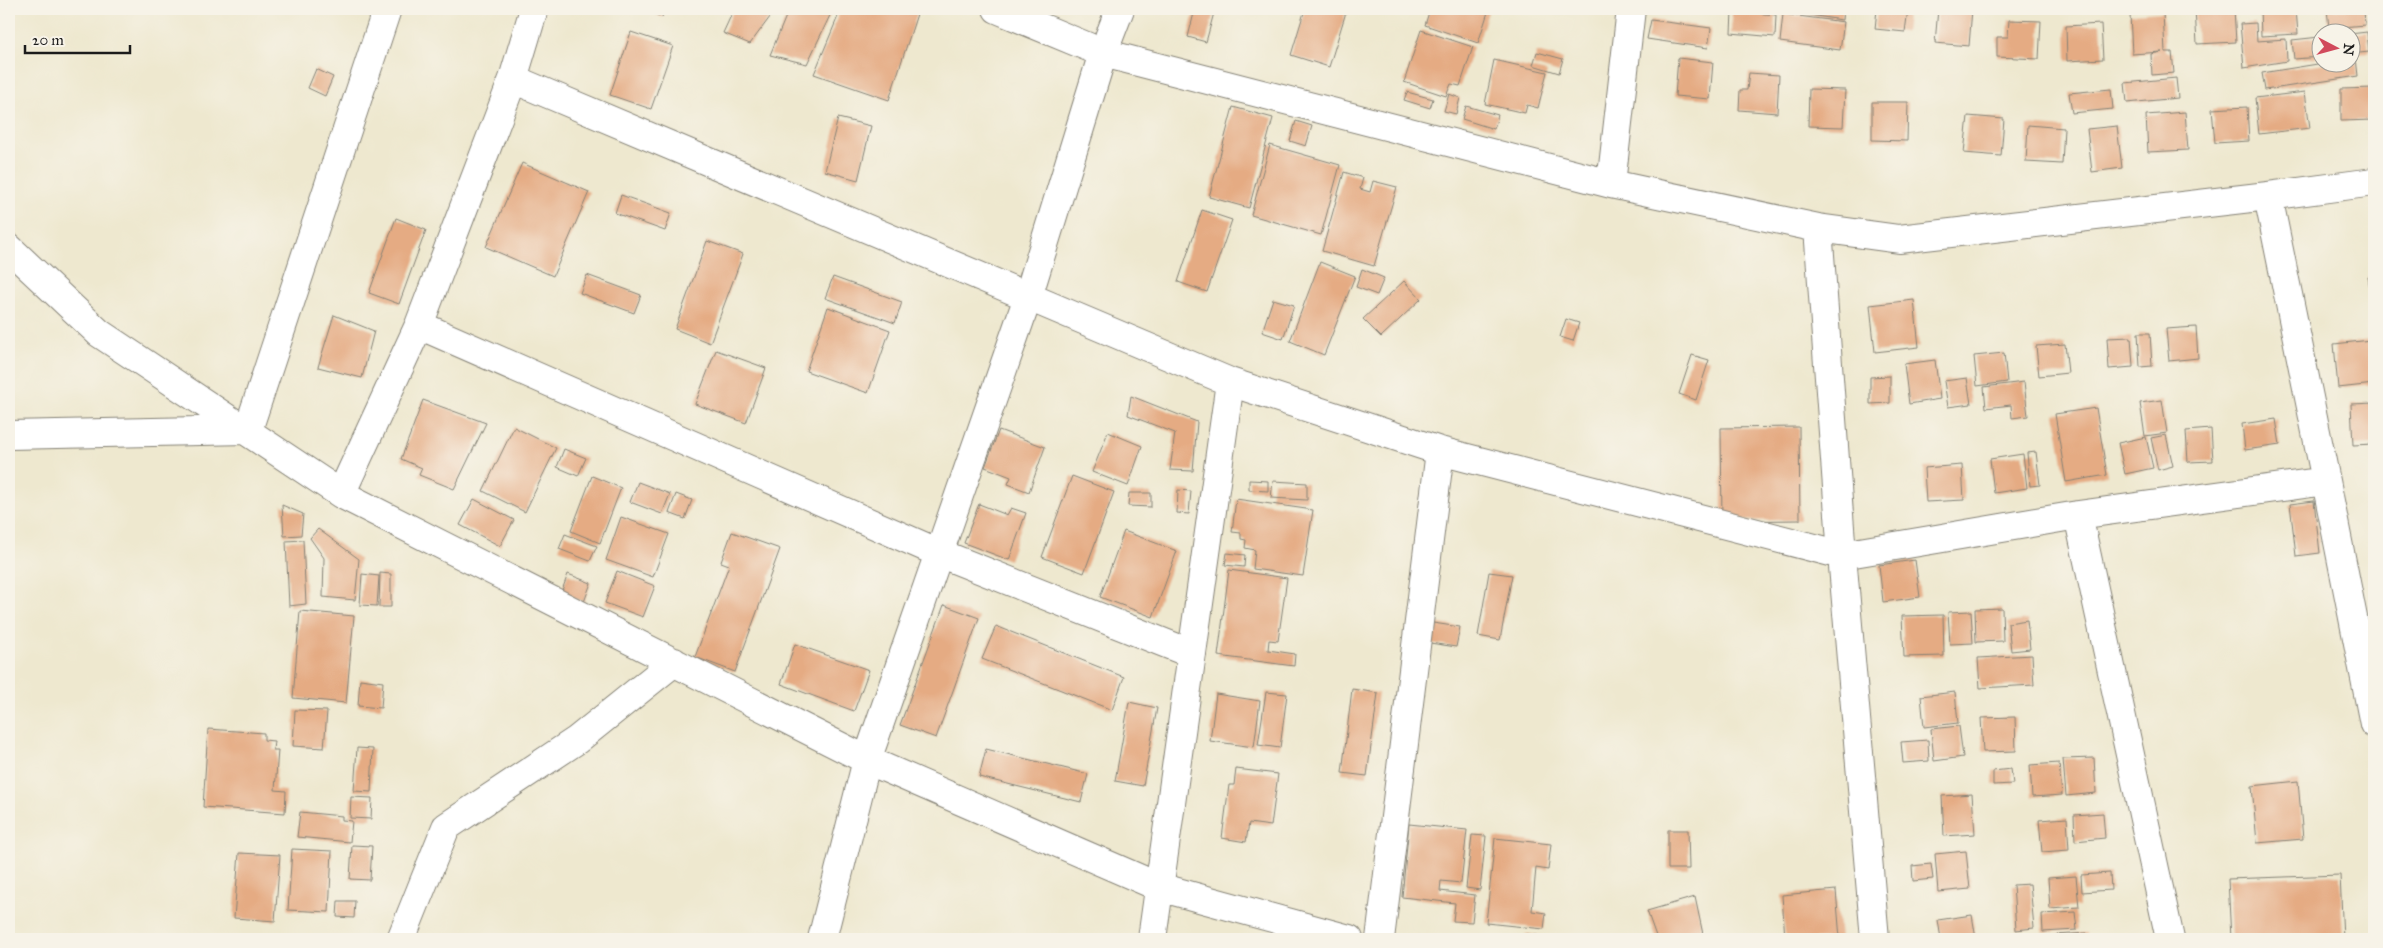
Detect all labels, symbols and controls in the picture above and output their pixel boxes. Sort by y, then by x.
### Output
scale bar [25,22,130,54]
north arrow [2310,22,2360,72]
text: 20 m [32,31,64,49]
text: N [2339,43,2358,56]

